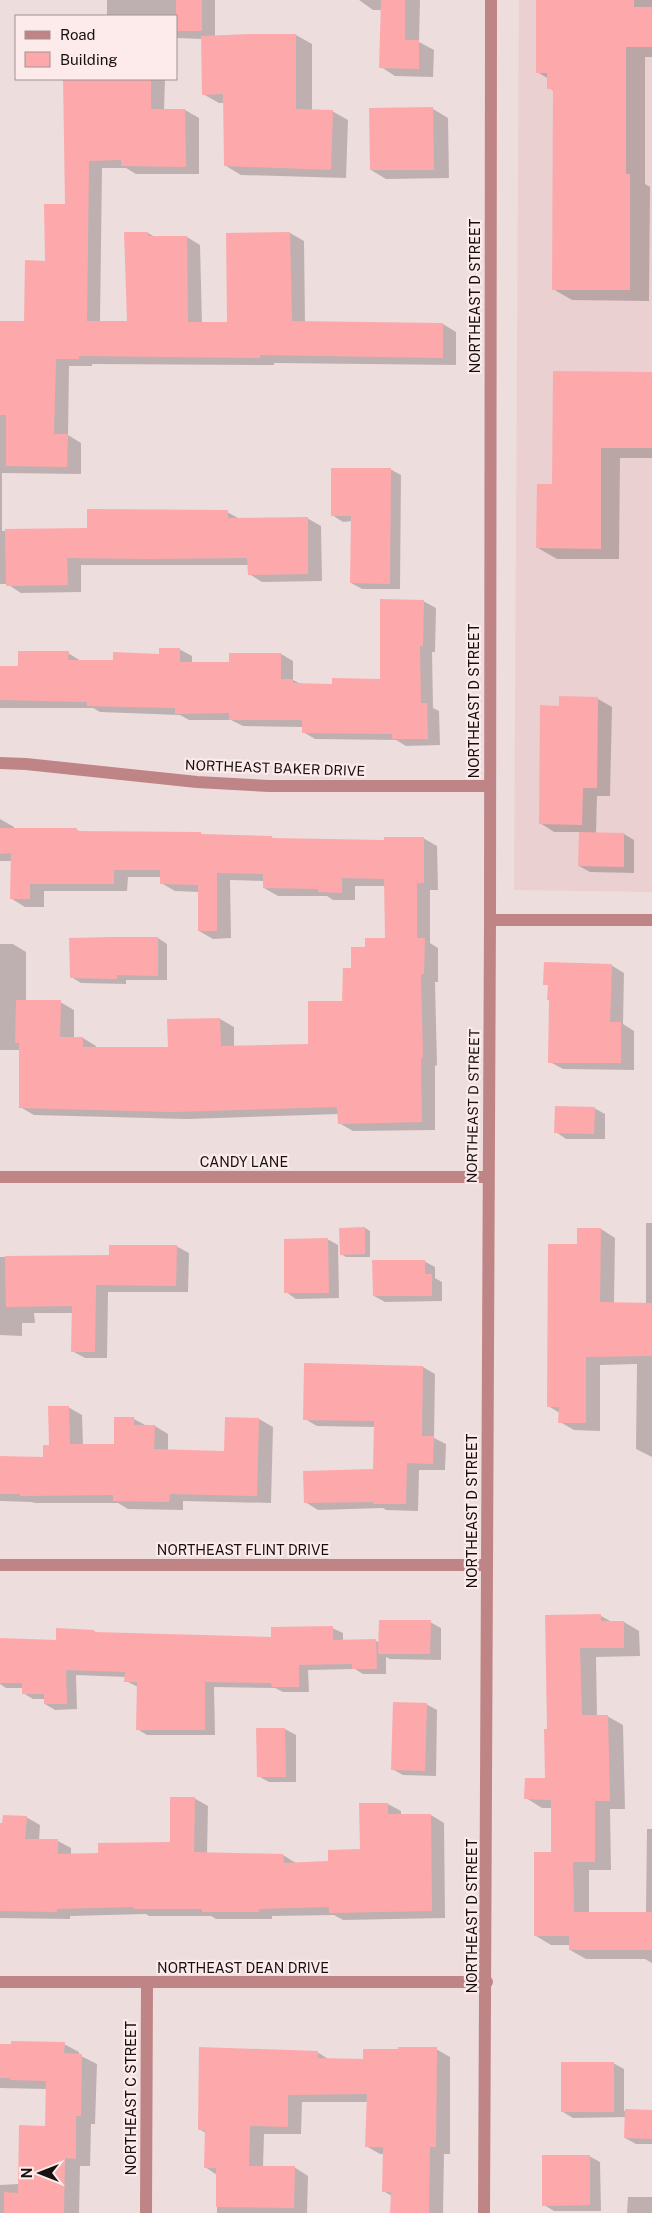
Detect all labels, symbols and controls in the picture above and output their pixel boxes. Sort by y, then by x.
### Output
legend [15,15,178,80]
text: Road [60,26,96,43]
text: Building [60,51,118,68]
street label: NORTHEAST D STREET [467,219,483,373]
street label: NORTHEAST D STREET [466,624,482,778]
street label: NORTHEAST BAKER DRIVE [185,757,365,779]
street label: NORTHEAST D STREET [464,1029,482,1183]
street label: CANDY LANE [200,1154,288,1170]
street label: NORTHEAST D STREET [464,1434,480,1588]
street label: NORTHEAST FLINT DRIVE [157,1542,329,1558]
street label: NORTHEAST D STREET [464,1839,480,1993]
street label: NORTHEAST DEAN DRIVE [157,1960,329,1976]
street label: NORTHEAST C STREET [123,2021,139,2175]
north arrow [15,2148,65,2198]
text: N [19,2168,35,2178]

